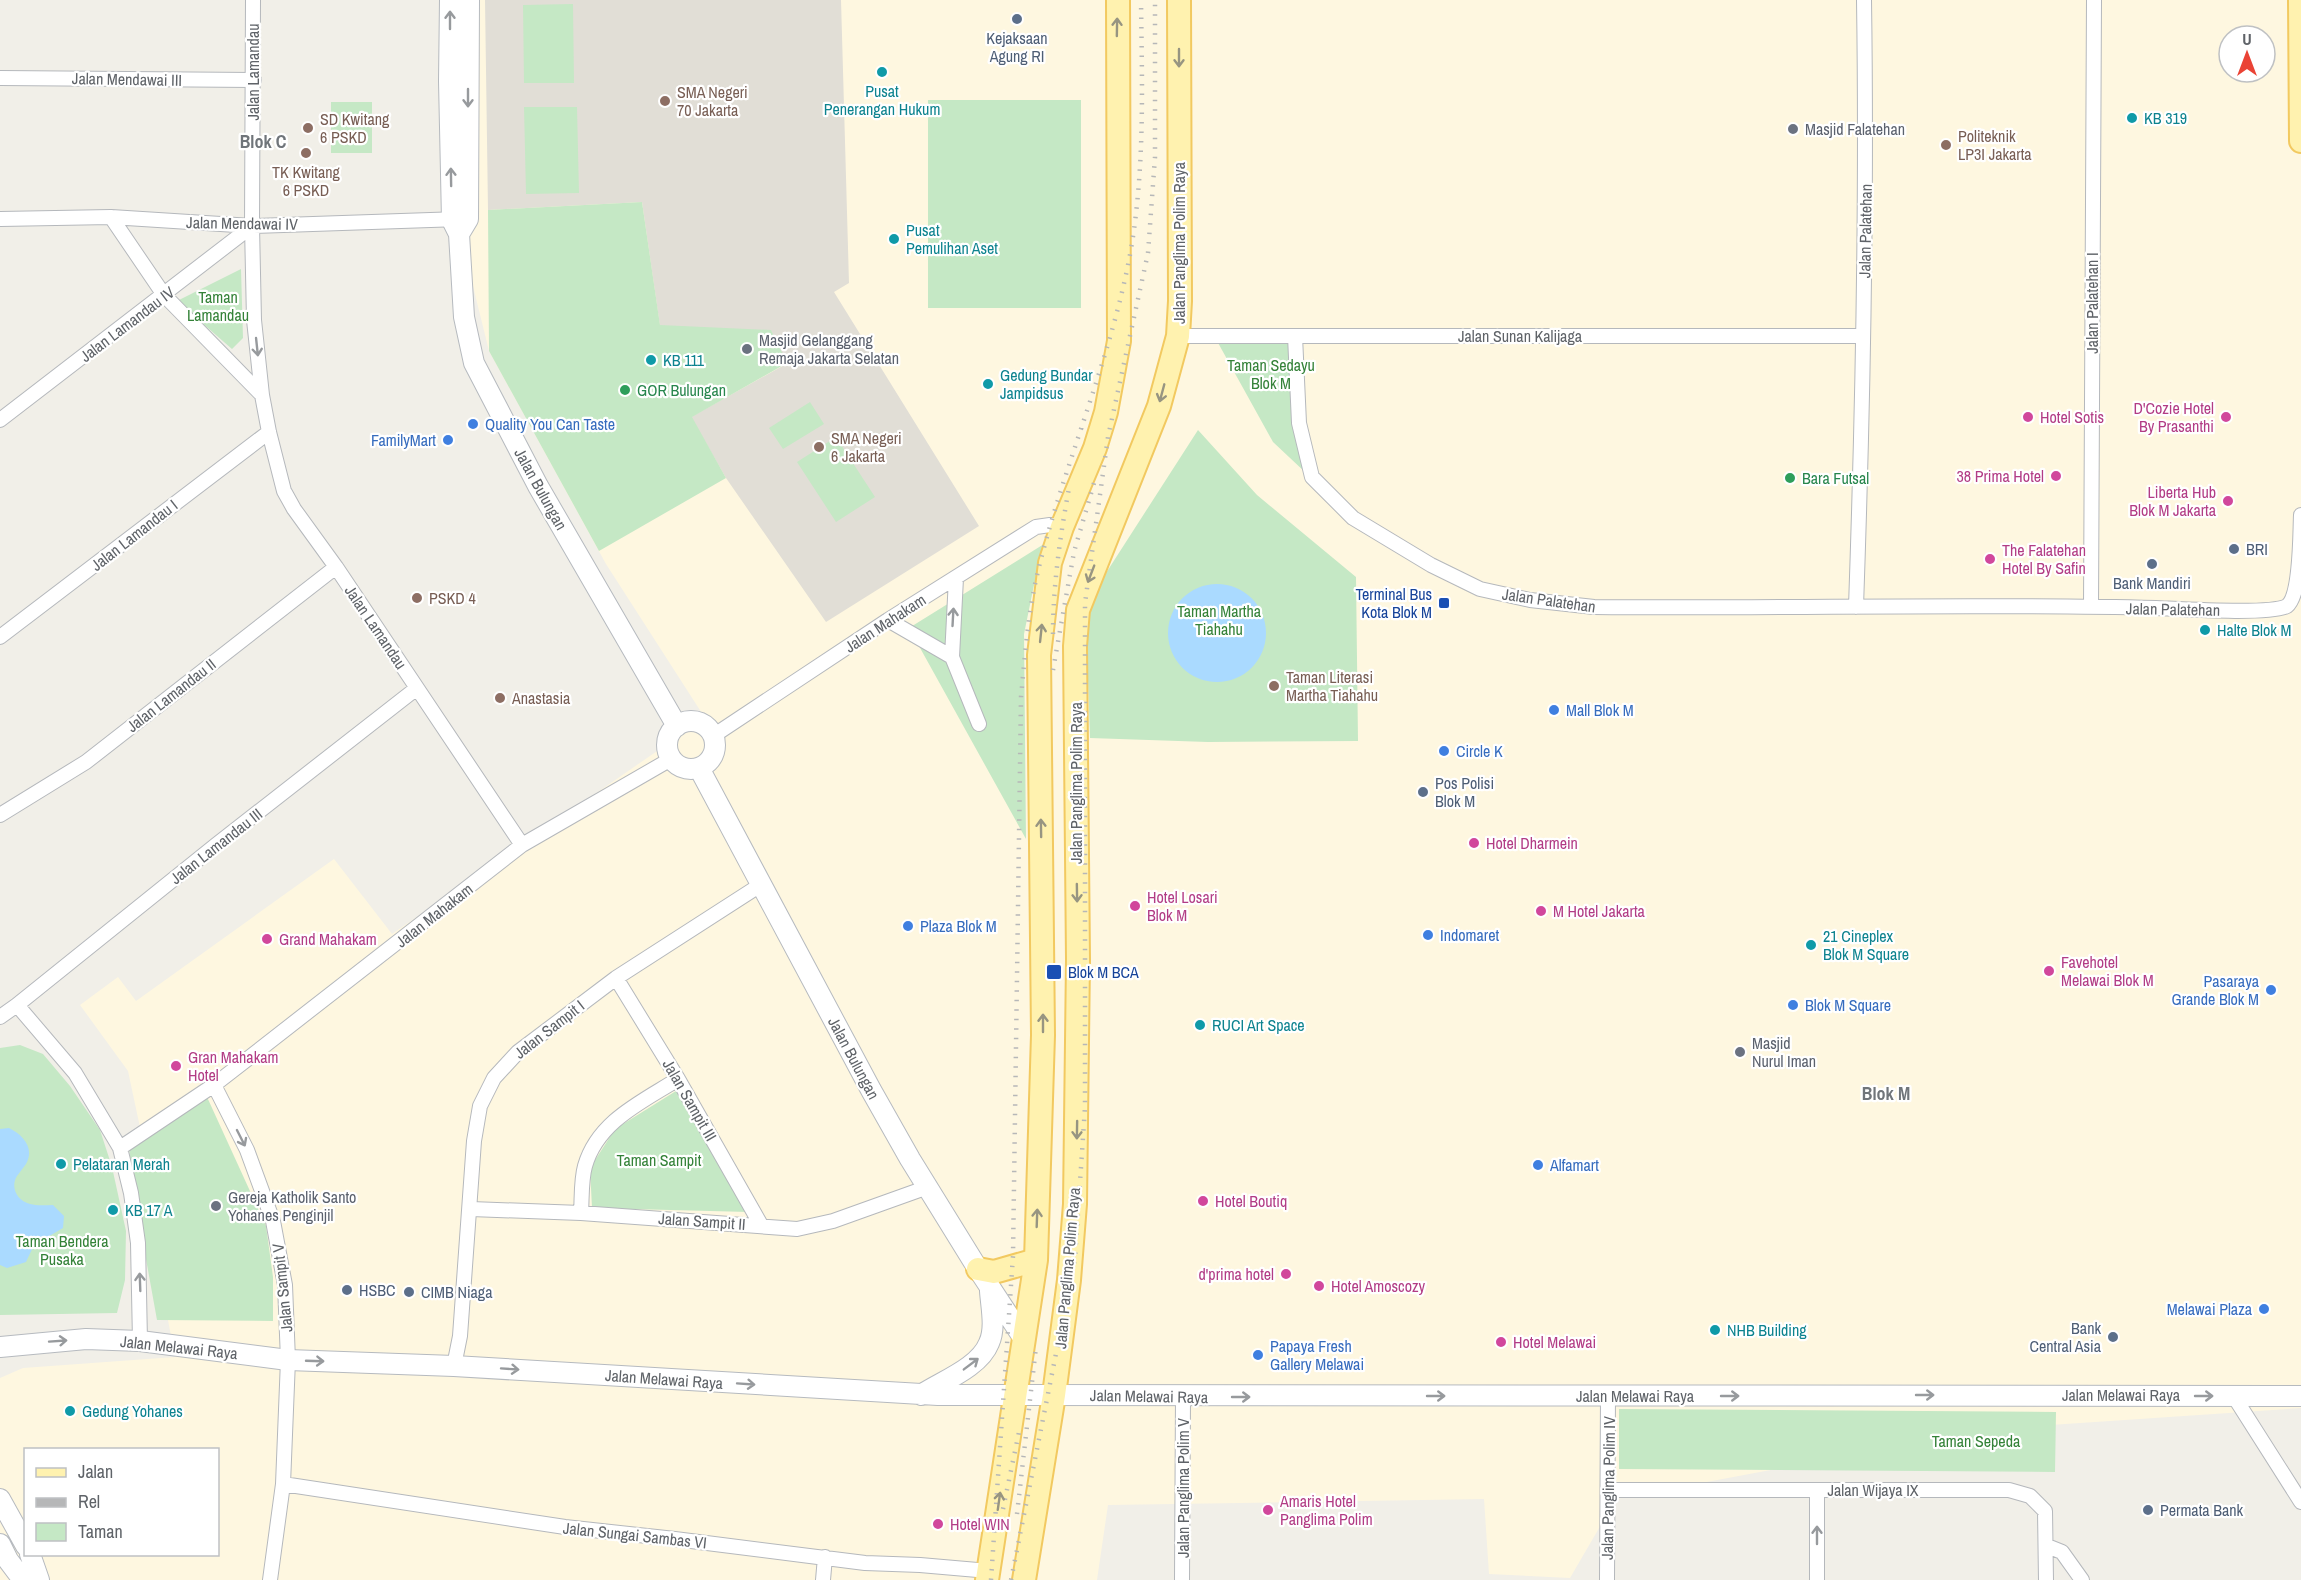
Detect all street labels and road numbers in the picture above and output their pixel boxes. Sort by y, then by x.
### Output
street label: Jalan Lamandau [242,23,264,121]
street label: Jalan Mendawai III [72,67,182,91]
street label: Jalan Panglima Polim Raya [1168,161,1190,324]
street label: Jalan Palatehan [1853,184,1877,278]
street label: Jalan Mendawai IV [186,211,298,235]
street label: Jalan Palatehan I [2081,252,2103,354]
street label: Jalan Lamandau IV [75,281,179,367]
street label: Jalan Sunan Kalijaga [1458,325,1583,347]
street label: Jalan Bulungan [509,444,573,534]
street label: Jalan Lamandau I [86,494,182,576]
street label: Jalan Lamandau [340,581,412,673]
street label: Jalan Palatehan [1501,583,1597,617]
street label: Jalan Mahakam [840,589,930,657]
street label: Jalan Palatehan [2126,597,2220,621]
street label: Jalan Lamandau II [122,653,220,737]
street label: Jalan Panglima Polim Raya [1065,701,1087,864]
street label: Jalan Lamandau III [165,803,267,889]
street label: Jalan Mahakam [391,878,477,952]
street label: Jalan Sampit I [509,995,589,1063]
street label: Jalan Bulungan [823,1013,885,1103]
street label: Jalan Sampit III [658,1055,722,1145]
street label: Jalan Panglima Polim Raya [1049,1186,1085,1350]
street label: Jalan Sampit II [658,1207,746,1235]
street label: Jalan Sampit V [266,1242,298,1333]
street label: Jalan Melawai Raya [119,1330,240,1364]
street label: Jalan Melawai Raya [604,1364,724,1394]
street label: Jalan Melawai Raya [1090,1384,1209,1408]
street label: Jalan Melawai Raya [2062,1384,2181,1406]
street label: Jalan Melawai Raya [1576,1385,1695,1407]
street label: Jalan Panglima Polim IV [1596,1416,1620,1560]
street label: Jalan Panglima Polim V [1172,1418,1194,1558]
street label: Jalan Wijaya IX [1827,1479,1919,1501]
street label: Jalan Sungai Sambas VI [562,1517,708,1553]

